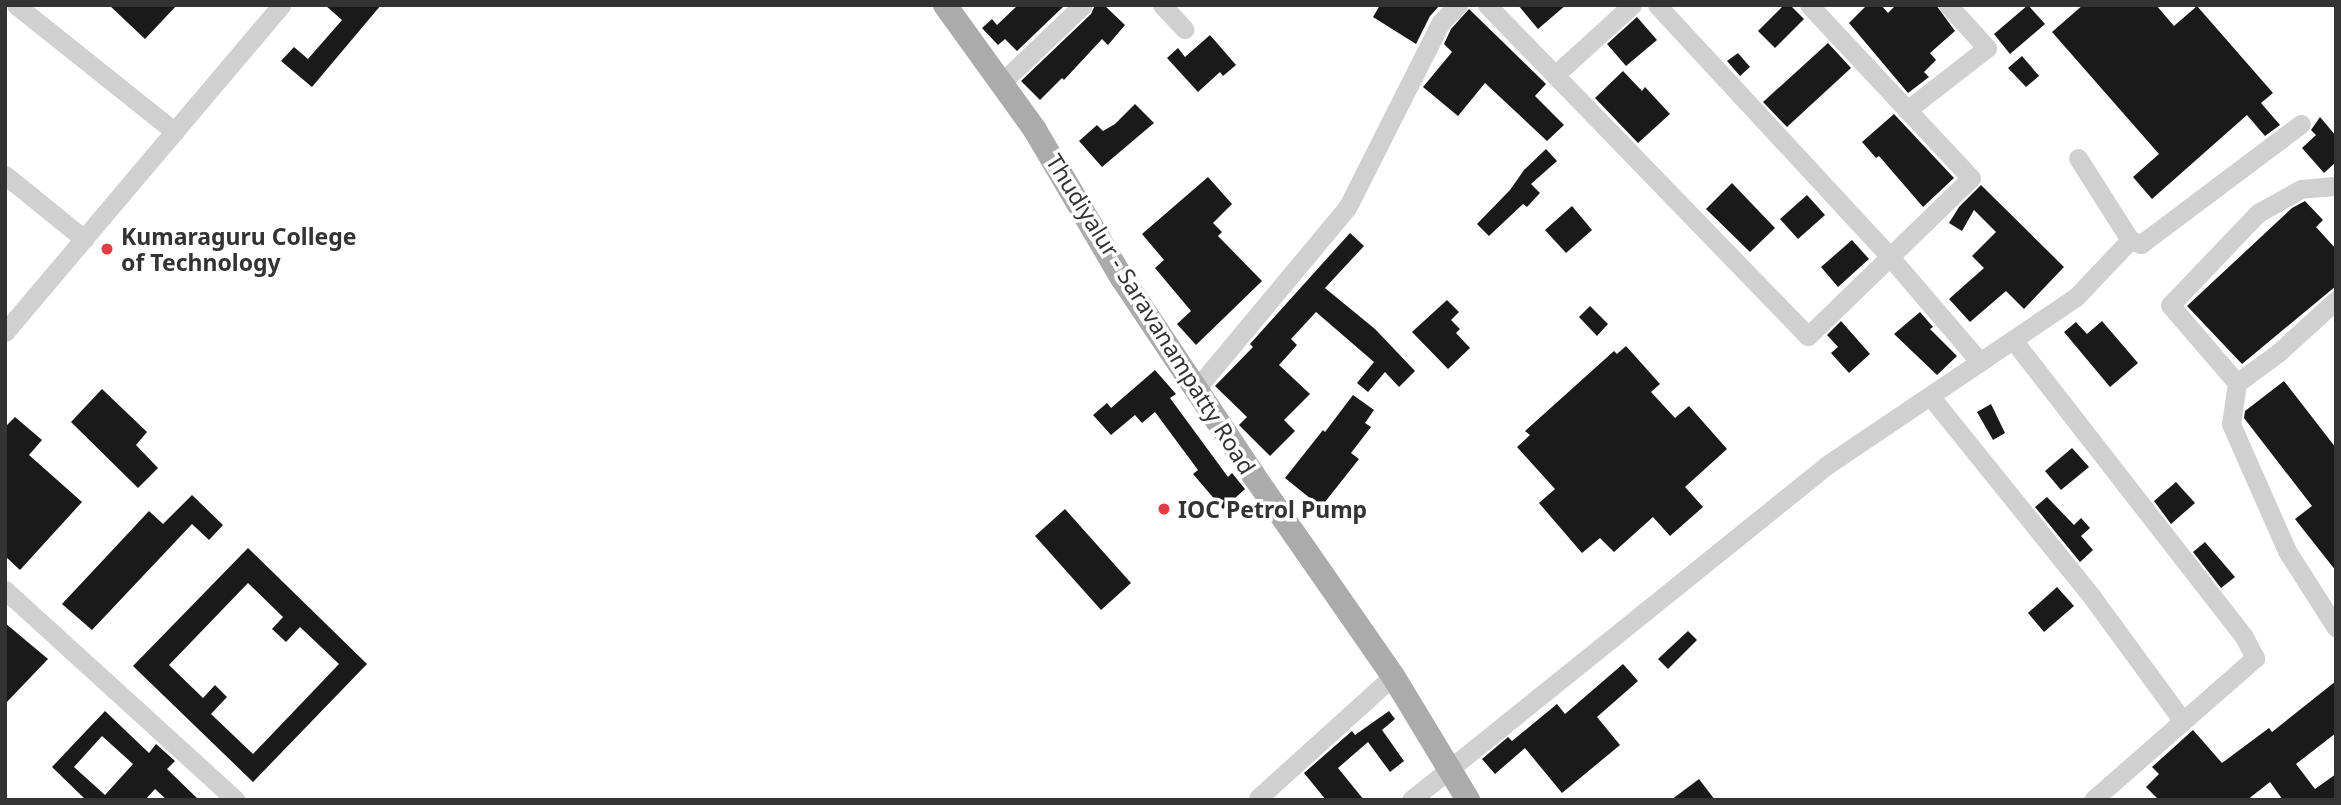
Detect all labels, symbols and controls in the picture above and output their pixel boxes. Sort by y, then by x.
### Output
street label: Thudiyalur - Saravanampatty Road [1041,149,1261,479]
place label: Kumaraguru College of Technology [121,222,357,276]
marker: Kumaraguru College of Technology [99,241,115,257]
place label: IOC Petrol Pump [1178,495,1367,523]
marker: IOC Petrol Pump [1156,501,1172,517]

